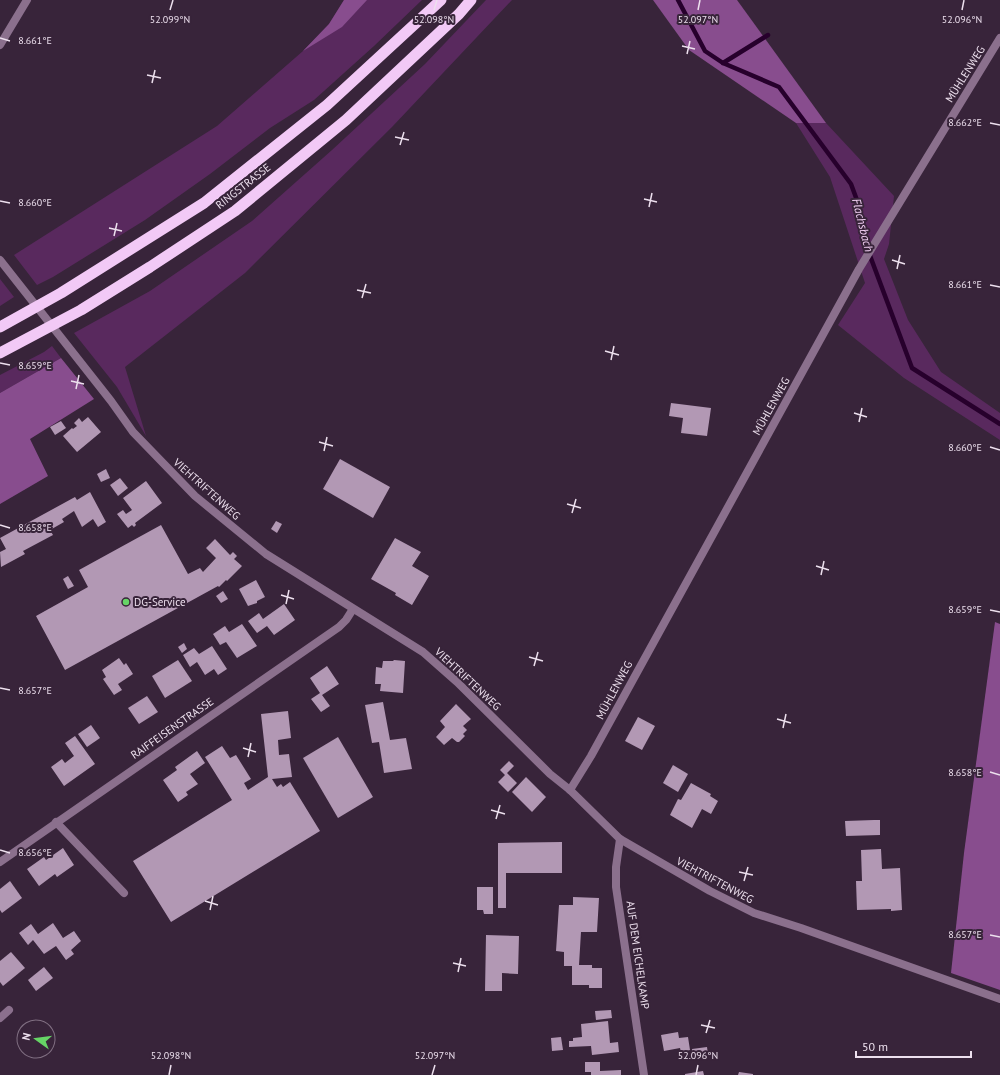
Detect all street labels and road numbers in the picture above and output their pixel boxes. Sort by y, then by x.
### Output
street label: MÜHLENWEG [942,43,988,105]
street label: RINGSTRASSE [213,160,273,212]
street label: MÜHLENWEG [749,374,793,437]
street label: VIEHTRIFTENWEG [170,455,244,523]
street label: VIEHTRIFTENWEG [431,644,504,713]
street label: MÜHLENWEG [593,658,635,722]
street label: RAIFFEISENSTRASSE [128,694,216,762]
street label: VIEHTRIFTENWEG [673,853,756,906]
street label: AUF DEM EICHELKAMP [623,900,653,1010]

